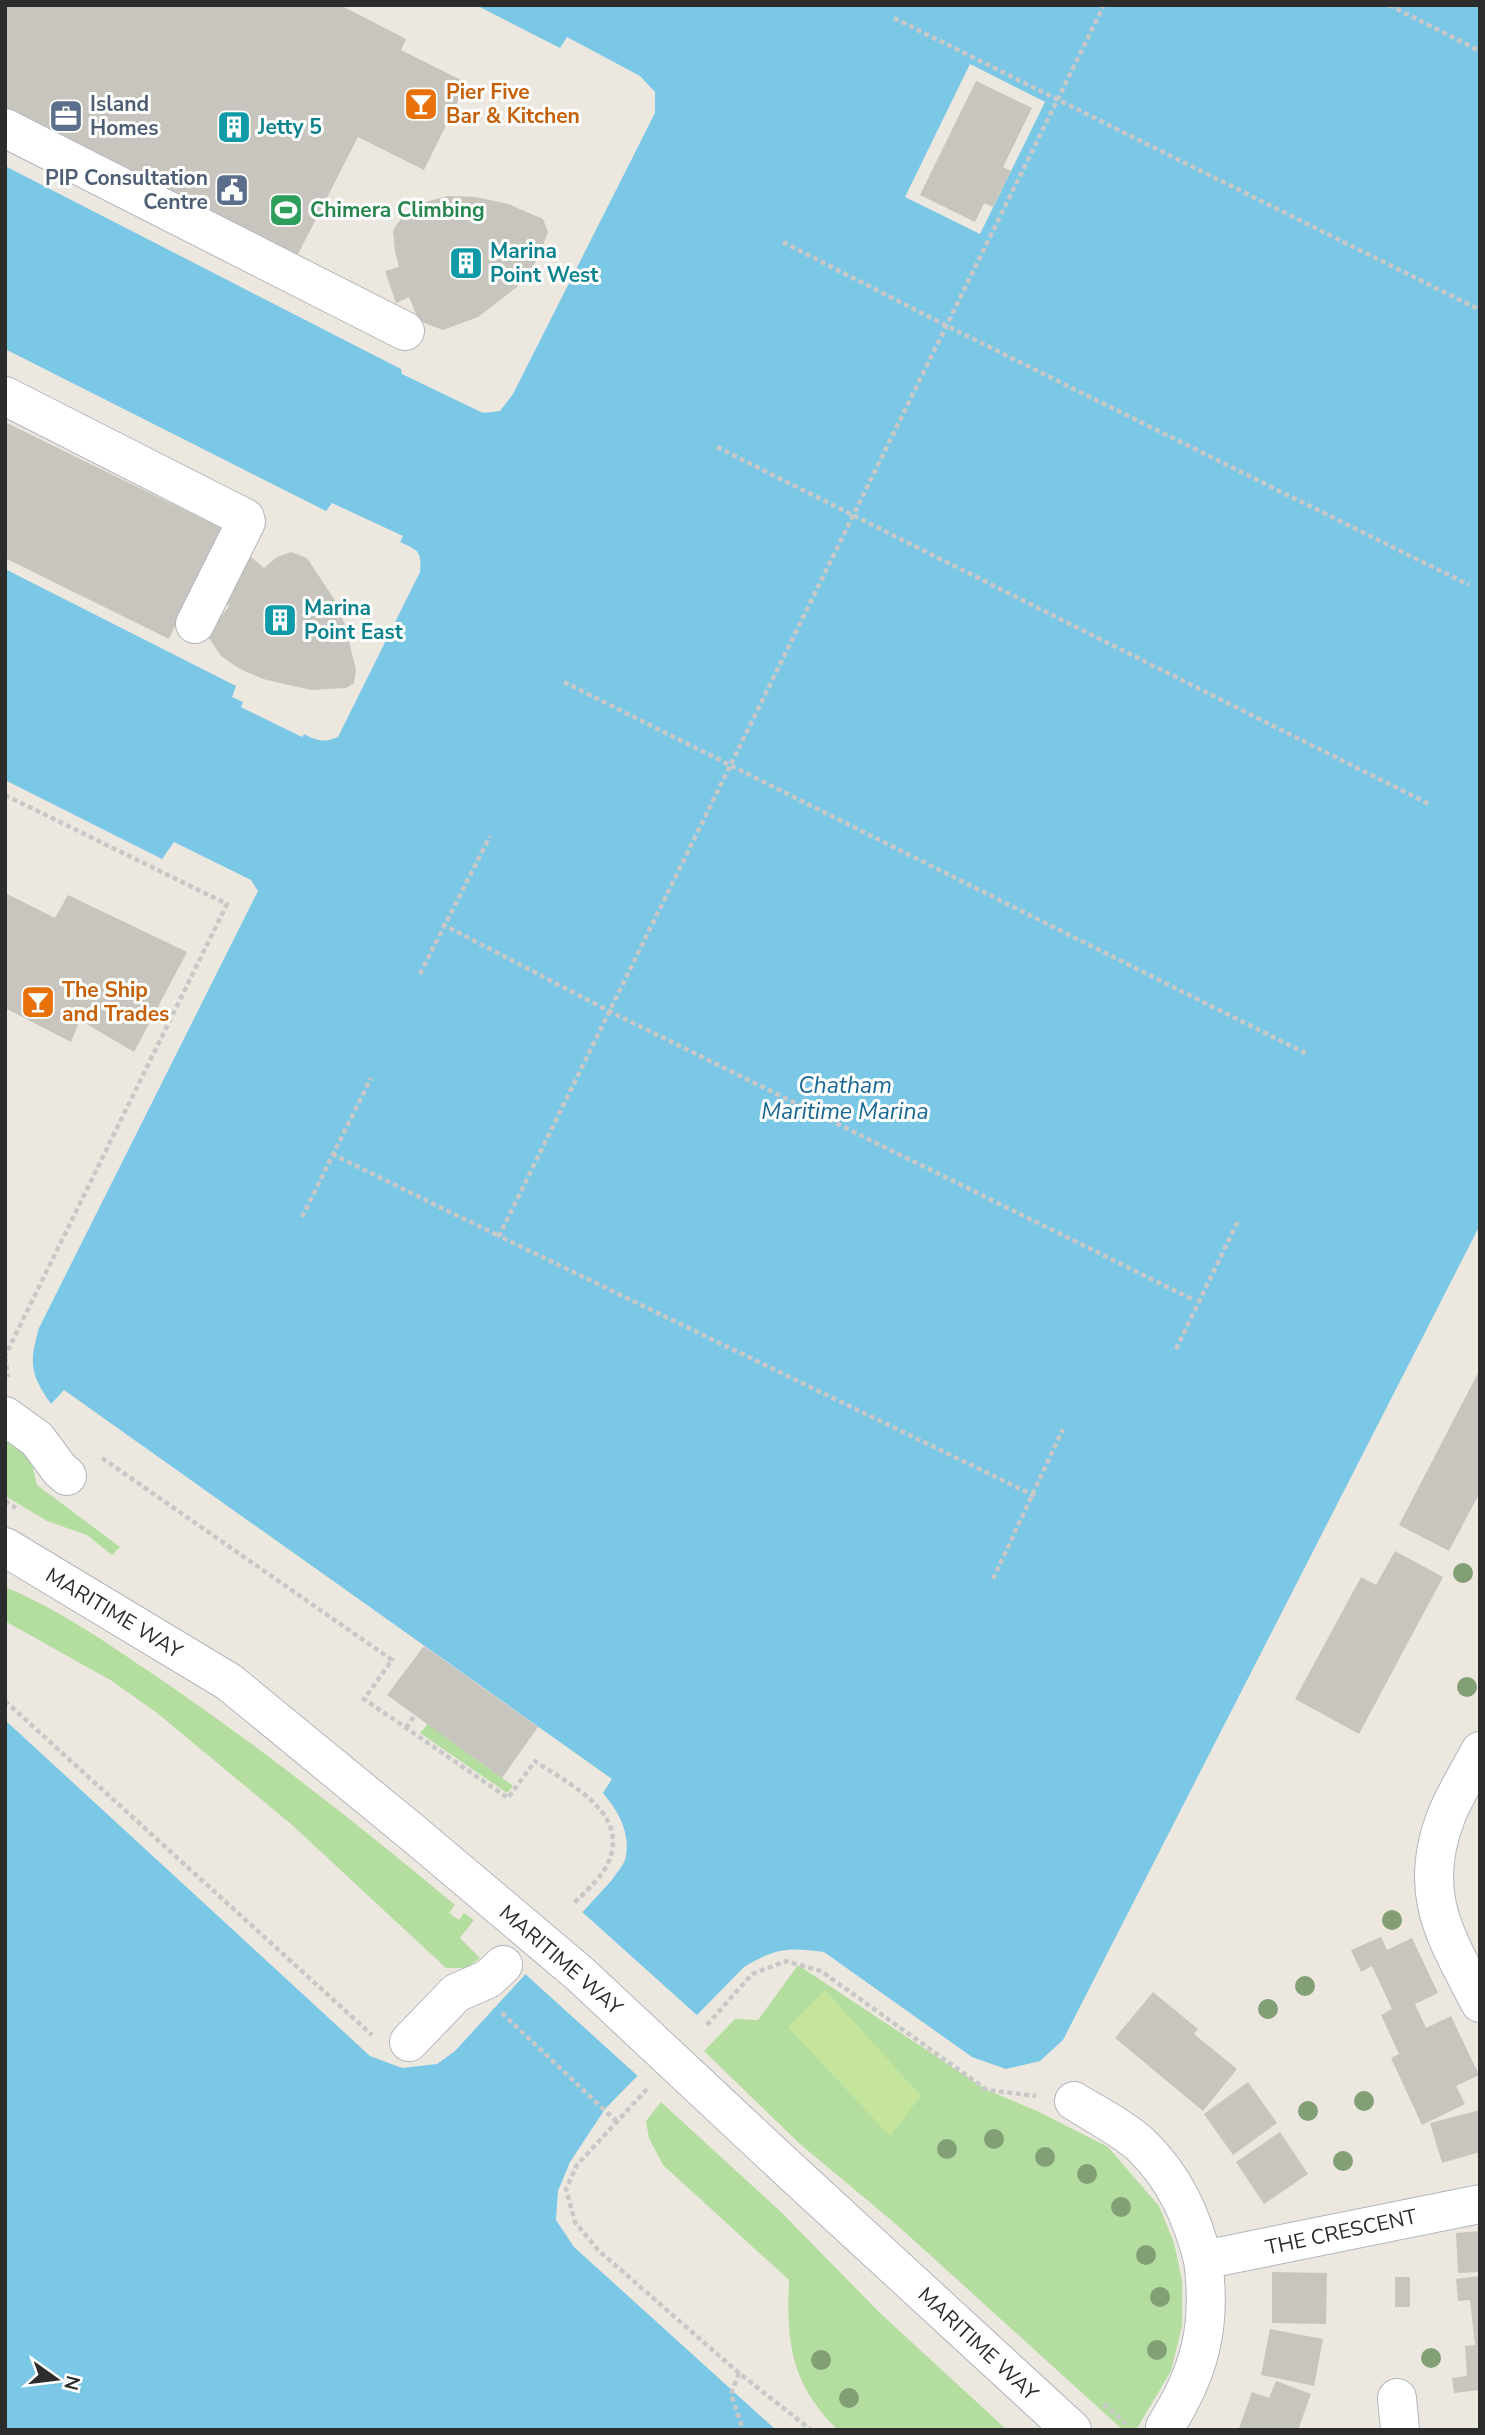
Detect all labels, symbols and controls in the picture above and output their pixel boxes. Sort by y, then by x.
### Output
place label: Pier Five Bar & Kitchen [446,78,580,130]
bar icon: Pier Five Bar & Kitchen [402,85,440,123]
place label: Island Homes [90,90,158,142]
office icon: Island Homes [47,97,85,135]
building icon: Jetty 5 [215,108,253,146]
place label: Jetty 5 [257,113,322,141]
place label: PIP Consultation Centre [45,164,208,216]
public building icon: PIP Consultation Centre [213,171,251,209]
sports icon: Chimera Climbing [267,191,305,229]
place label: Chimera Climbing [310,196,485,224]
place label: Marina Point West [490,237,599,289]
building icon: Marina Point West [447,244,485,282]
place label: Marina Point East [304,594,404,646]
building icon: Marina Point East [261,601,299,639]
place label: The Ship and Trades [62,976,169,1028]
bar icon: The Ship and Trades [19,983,57,1021]
water label: Chatham Maritime Marina [761,1070,929,1127]
street label: MARITIME WAY [40,1561,188,1665]
street label: MARITIME WAY [493,1899,629,2022]
street label: THE CRESCENT [1263,2202,1420,2262]
street label: MARITIME WAY [912,2281,1044,2407]
north arrow [21,2344,91,2414]
text: N [57,2373,86,2393]

